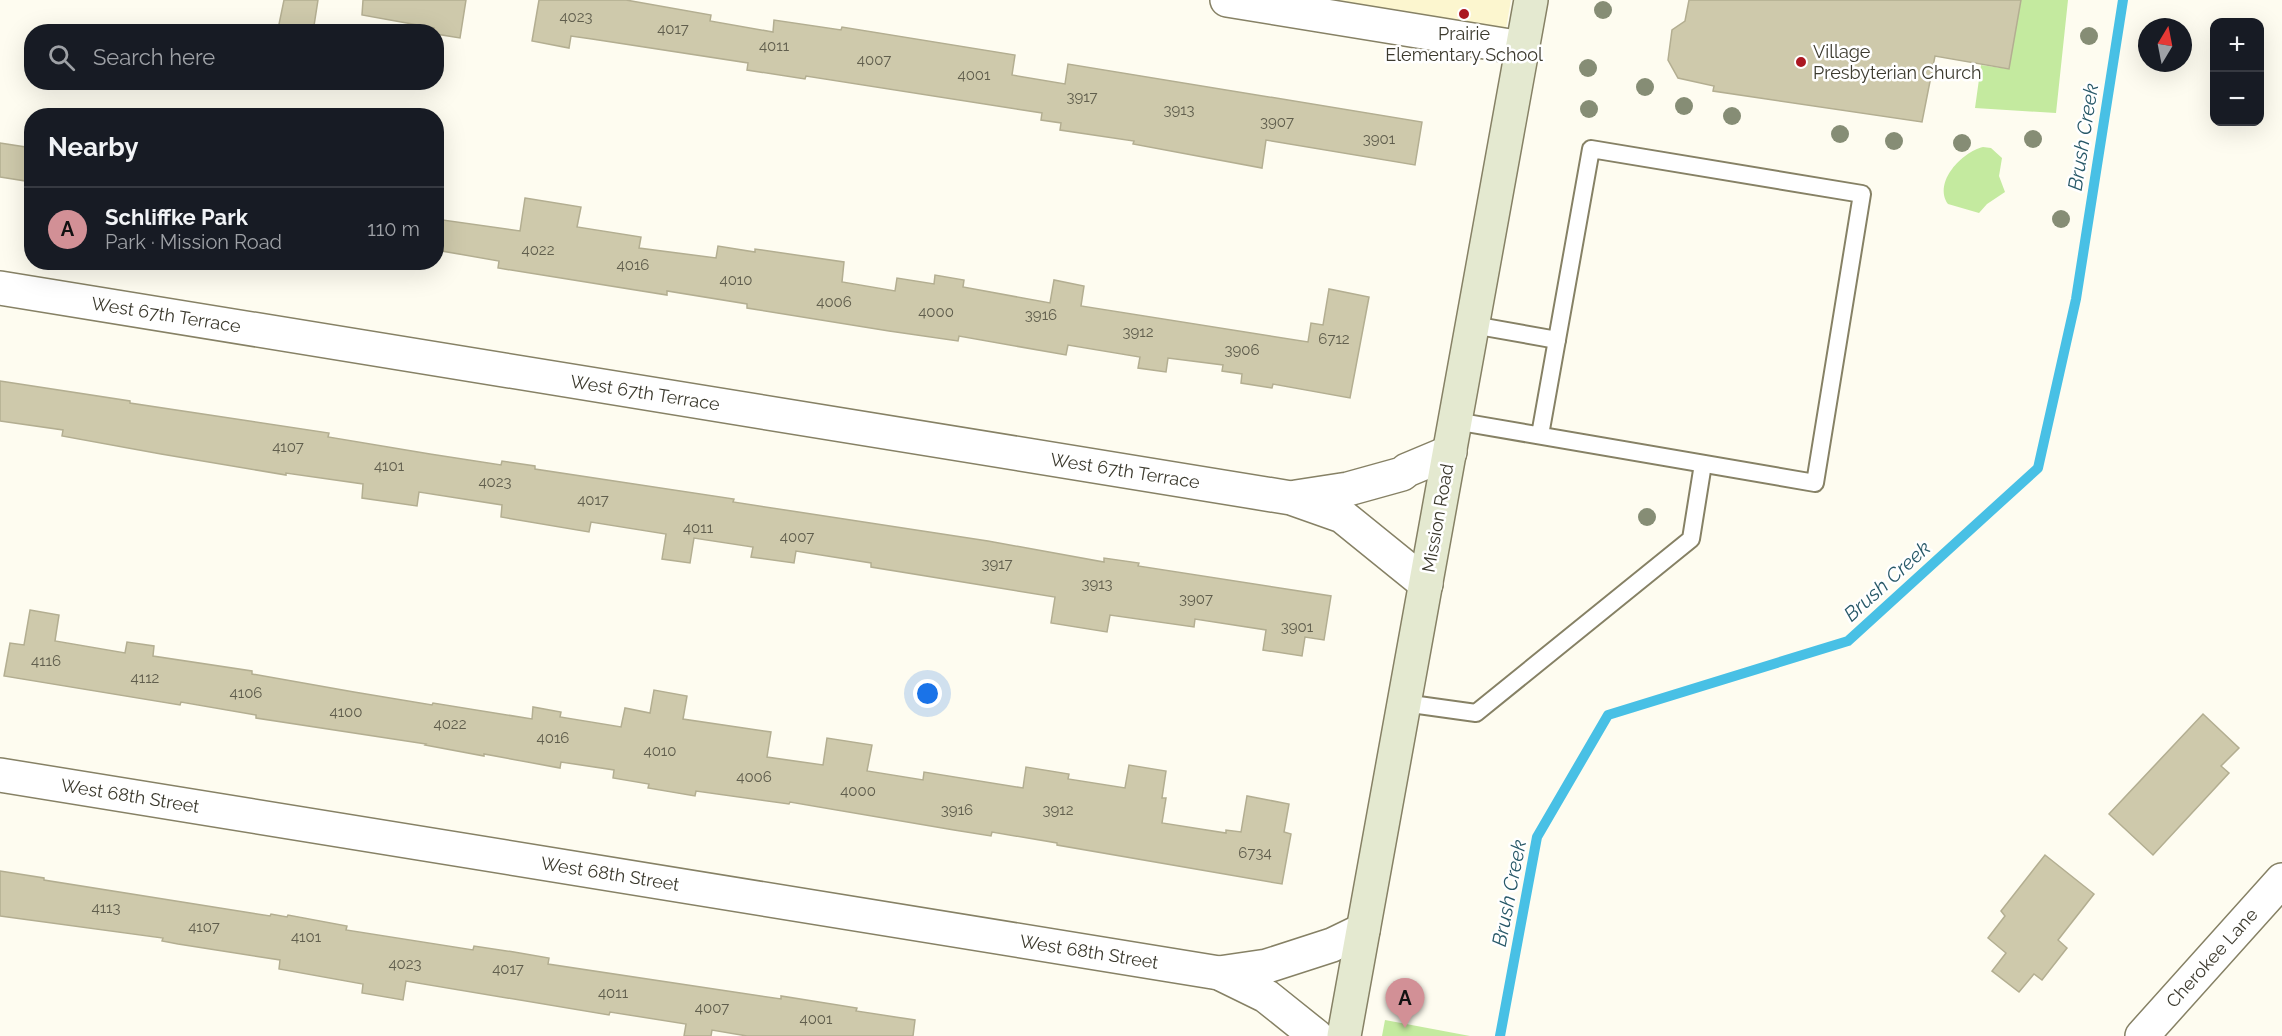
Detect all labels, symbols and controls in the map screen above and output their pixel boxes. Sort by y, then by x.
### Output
marker: Prairie Elementary School [1457,7,1471,21]
house number: 4023 [559,8,593,26]
north arrow [2138,18,2192,72]
map controls [2210,18,2264,126]
button: + [2210,18,2264,72]
house number: 4017 [657,20,689,38]
place label: Prairie Elementary School [1385,23,1543,65]
search box [24,24,444,90]
house number: 4011 [759,37,790,55]
icon: search [45,41,78,74]
place label: Village Presbyterian Church [1813,41,1982,83]
text: Search here [93,44,215,70]
house number: 4007 [857,51,891,69]
marker: Village Presbyterian Church [1794,55,1808,69]
house number: 4001 [958,66,991,84]
button: − [2210,72,2264,126]
water label: Brush Creek [2063,81,2103,192]
house number: 3917 [1066,88,1098,106]
house number: 3913 [1163,101,1195,119]
house number: 3907 [1260,113,1294,131]
house number: 3901 [1363,130,1396,148]
text: Nearby [48,132,138,162]
text: Schliffke Park [105,204,248,230]
text: A [61,217,74,241]
text: 110 m [367,217,420,241]
text: Park · Mission Road [105,230,282,254]
house number: 4022 [521,241,555,259]
house number: 4016 [617,256,649,274]
house number: 4010 [720,271,752,289]
street label: West 67th Terrace [90,292,243,337]
house number: 4006 [816,293,852,311]
house number: 4000 [918,303,954,321]
house number: 3916 [1025,306,1057,324]
house number: 3912 [1122,323,1154,341]
house number: 6712 [1318,330,1350,348]
house number: 3906 [1224,341,1260,359]
street label: West 67th Terrace [569,370,722,415]
house number: 4107 [272,438,304,456]
street label: West 67th Terrace [1049,448,1202,493]
house number: 4101 [374,457,405,475]
street label: Mission Road [1418,462,1457,574]
house number: 4023 [478,473,512,491]
house number: 4017 [577,491,609,509]
house number: 4011 [683,519,714,537]
house number: 4007 [780,528,814,546]
water label: Brush Creek [1839,536,1936,626]
house number: 3917 [981,555,1013,573]
house number: 3913 [1081,575,1113,593]
house number: 3907 [1179,590,1213,608]
house number: 3901 [1281,618,1314,636]
house number: 4116 [31,652,61,670]
house number: 4112 [131,669,160,687]
your location [913,679,942,708]
house number: 4106 [230,684,262,702]
house number: 4100 [330,703,362,721]
house number: 4022 [433,715,467,733]
house number: 4016 [537,729,569,747]
house number: 4010 [644,742,676,760]
house number: 4006 [736,768,772,786]
street label: West 68th Street [59,774,201,817]
house number: 4000 [840,782,876,800]
house number: 3916 [941,801,973,819]
house number: 3912 [1042,801,1074,819]
water label: Brush Creek [1487,837,1531,948]
house number: 6734 [1238,844,1272,862]
street label: West 68th Street [539,852,681,895]
house number: 4113 [91,899,121,917]
street label: Cherokee Lane [2162,903,2262,1012]
house number: 4107 [188,918,220,936]
house number: 4101 [291,928,322,946]
street label: West 68th Street [1018,930,1160,973]
house number: 4023 [388,955,422,973]
house number: 4017 [492,960,524,978]
pin: A [1386,978,1424,1028]
house number: 4011 [598,984,629,1002]
house number: 4007 [695,999,729,1017]
house number: 4001 [800,1010,833,1028]

